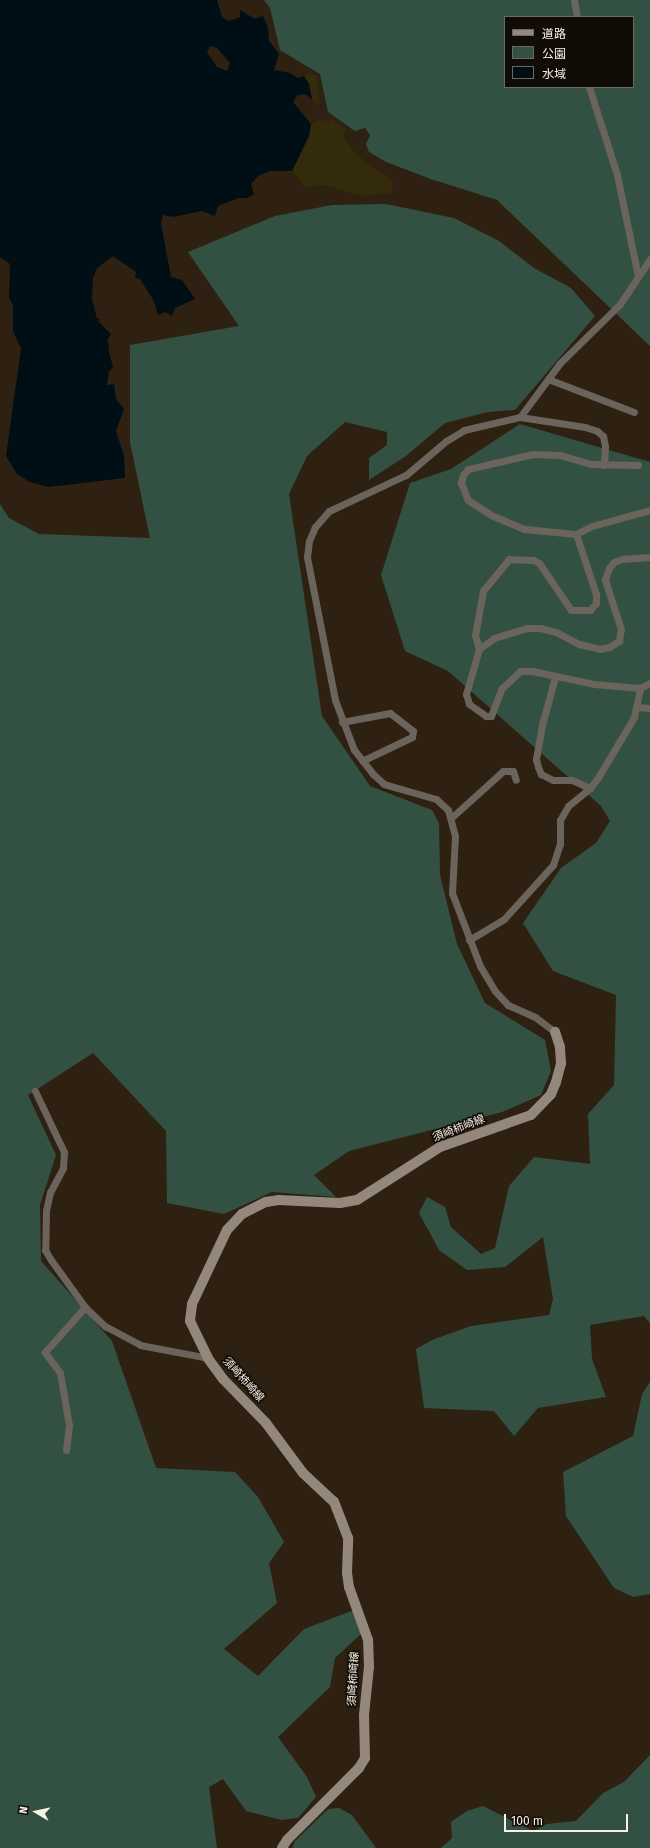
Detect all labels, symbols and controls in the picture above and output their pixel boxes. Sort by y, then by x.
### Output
legend [504,16,634,88]
text: 道路 [542,27,566,41]
text: 公園 [542,47,566,61]
text: 水域 [542,67,566,81]
street label: 須崎柿崎線 [431,1113,487,1145]
street label: 須崎柿崎線 [220,1355,266,1405]
street label: 須崎柿崎線 [346,1651,362,1707]
north arrow [16,1792,56,1832]
text: N [17,1805,31,1815]
scale bar [506,1806,630,1832]
text: 100 m [511,1814,543,1828]

